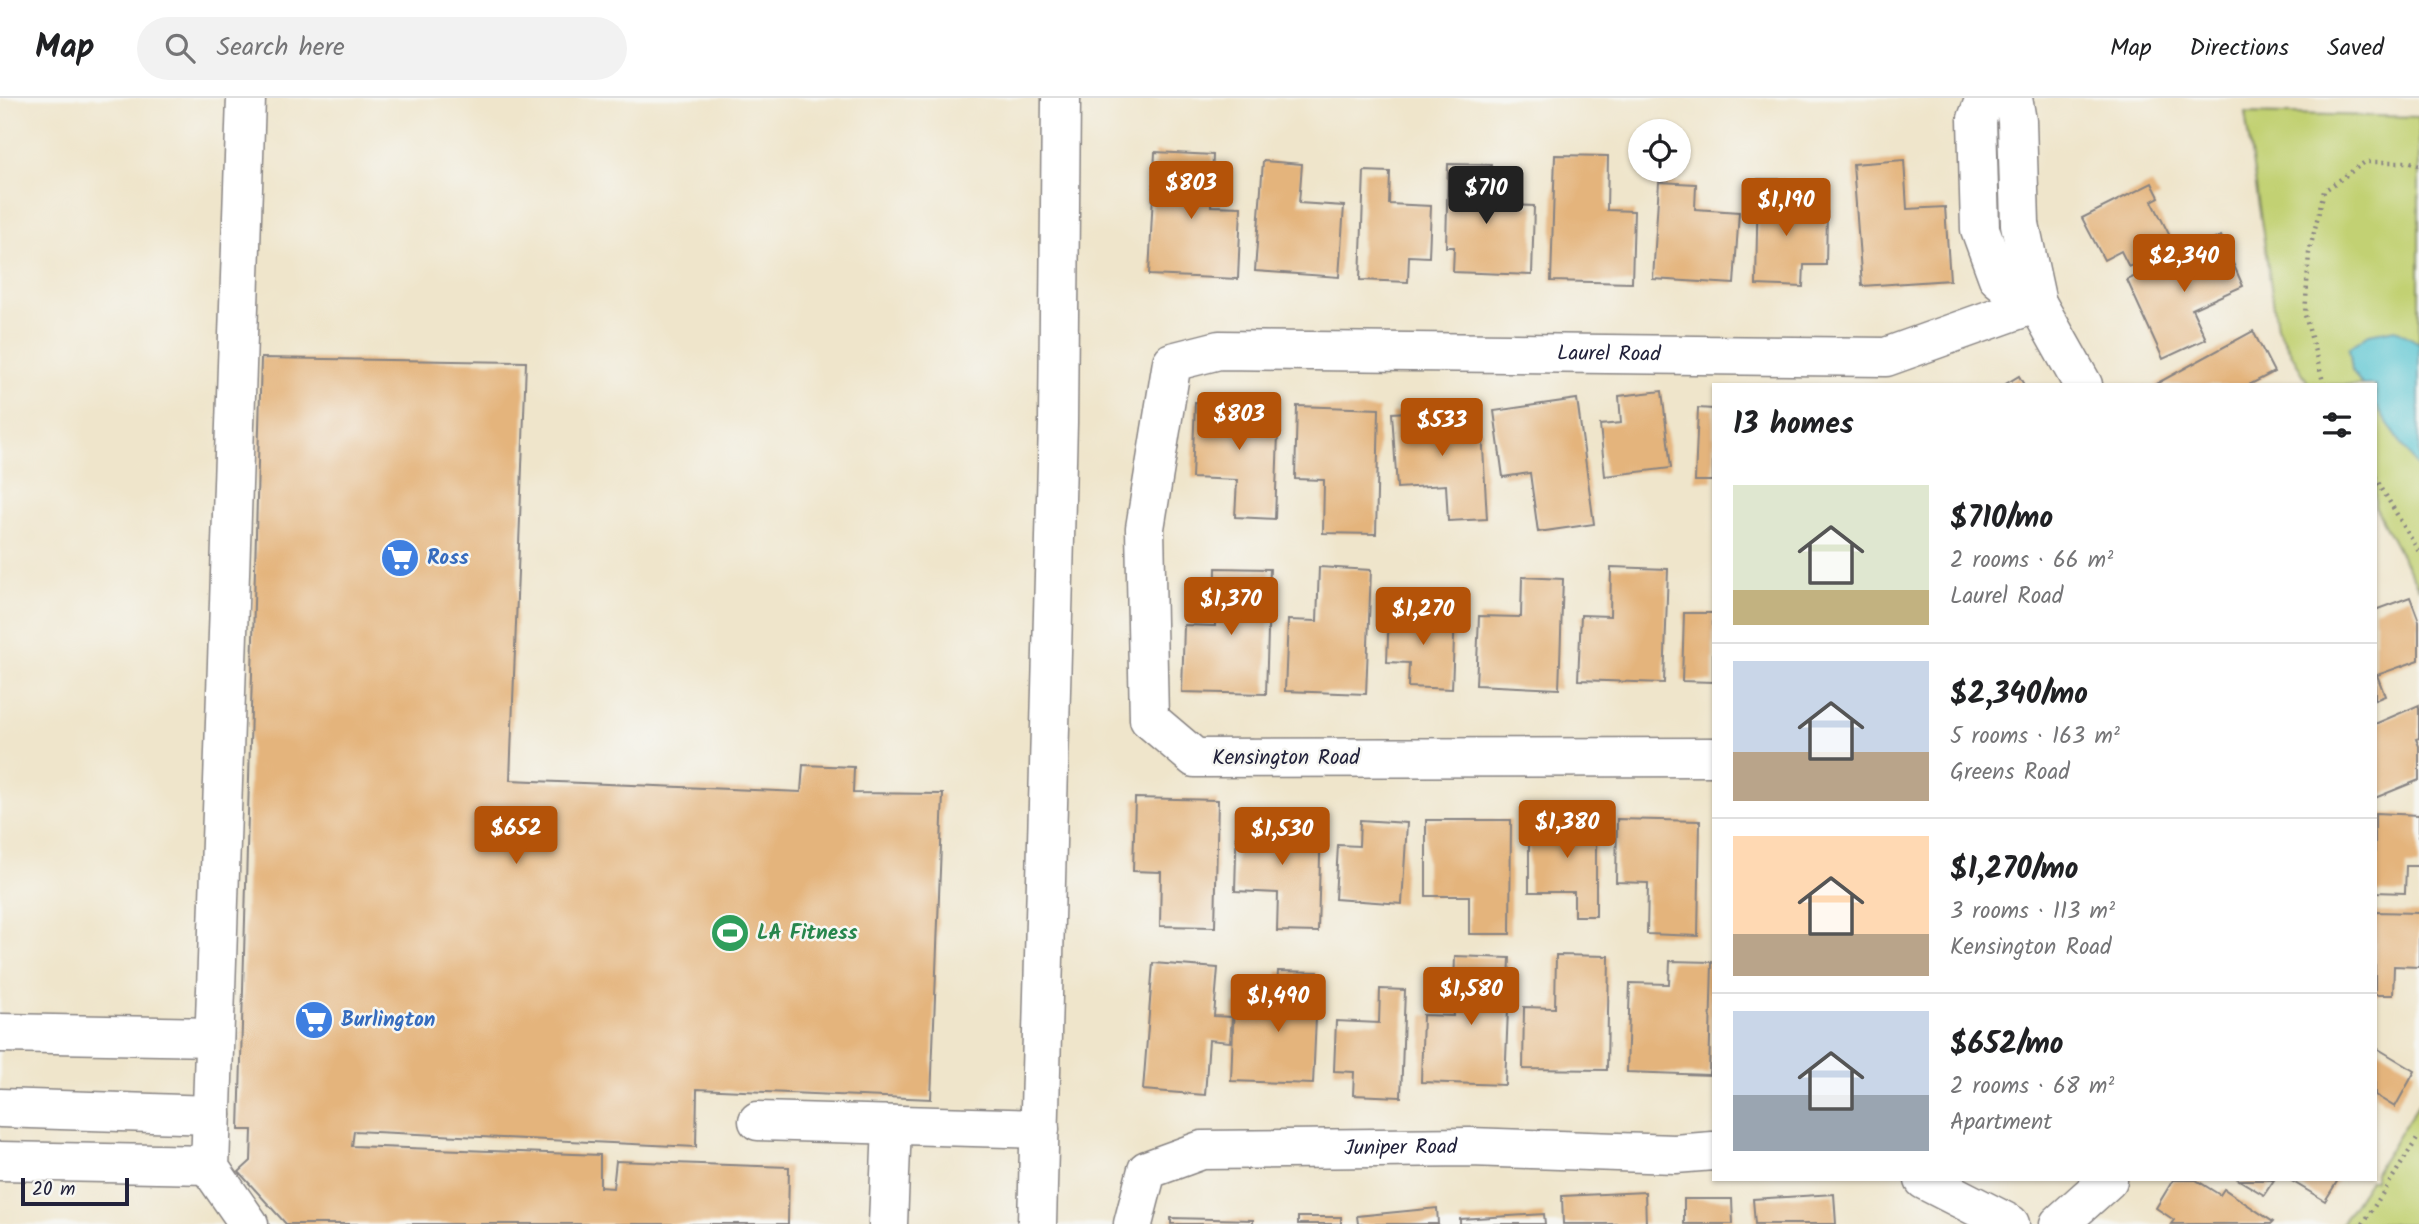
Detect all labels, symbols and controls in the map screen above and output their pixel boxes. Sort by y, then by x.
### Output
search box [137,17,627,80]
text: Map [35,22,95,75]
text: Search here [217,27,345,69]
icon: search [161,29,199,67]
text: Map [2110,29,2152,68]
text: Directions [2190,29,2289,68]
text: Saved [2327,29,2384,68]
map controls [1628,119,1691,182]
button: locate [1628,119,1691,182]
pin: $803 [1150,162,1232,221]
text: $803 [1165,166,1217,202]
pin: $710 [1445,166,1527,226]
text: $710 [1464,171,1508,207]
pin: $1,190 [1729,178,1843,238]
text: $1,190 [1758,183,1814,219]
pin: $2,340 [2127,234,2241,294]
text: $2,340 [2149,239,2219,275]
street label: Laurel Road [1557,337,1661,371]
pin: $803 [1198,392,1280,452]
text: $803 [1213,397,1265,433]
pin: $533 [1401,398,1483,458]
text: 13 homes [1733,401,1854,449]
text: $533 [1417,403,1467,439]
icon: filters [2318,406,2356,444]
text: $710/mo [1950,495,2053,543]
icon: home [1789,513,1873,597]
supermarket icon: Ross [379,537,421,579]
place label: Ross [427,542,469,575]
text: 2 rooms · 66 m² [1950,543,2113,579]
pin: $1,370 [1174,578,1288,637]
text: Laurel Road [1950,579,2063,615]
text: $1,370 [1200,582,1262,618]
pin: $1,270 [1366,588,1480,647]
text: $1,270 [1392,592,1454,628]
text: $2,340/mo [1950,671,2088,719]
icon: home [1789,689,1873,773]
text: 5 rooms · 163 m² [1950,719,2120,755]
street label: Kensington Road [1212,742,1360,775]
text: Greens Road [1950,755,2070,791]
pin: $1,380 [1510,800,1624,860]
text: $1,380 [1535,805,1599,841]
pin: $652 [475,806,557,866]
pin: $1,530 [1225,808,1339,867]
text: $652 [490,811,542,847]
text: $1,530 [1251,812,1313,848]
text: $1,270/mo [1950,846,2078,894]
icon: home [1789,864,1873,948]
text: 3 rooms · 113 m² [1950,894,2115,930]
sports icon: LA Fitness [709,912,751,954]
place label: LA Fitness [757,917,858,950]
text: Kensington Road [1950,930,2112,966]
pin: $1,580 [1414,968,1528,1027]
text: $1,580 [1439,972,1503,1008]
pin: $1,490 [1221,974,1335,1034]
text: $1,490 [1247,979,1309,1015]
supermarket icon: Burlington [293,999,335,1041]
place label: Burlington [341,1004,435,1037]
text: $652/mo [1950,1021,2063,1069]
icon: home [1789,1039,1873,1123]
text: 2 rooms · 68 m² [1950,1069,2114,1105]
text: Apartment [1950,1105,2052,1141]
street label: Juniper Road [1344,1131,1458,1165]
scale bar [21,1175,130,1207]
text: 20 m [32,1175,75,1205]

